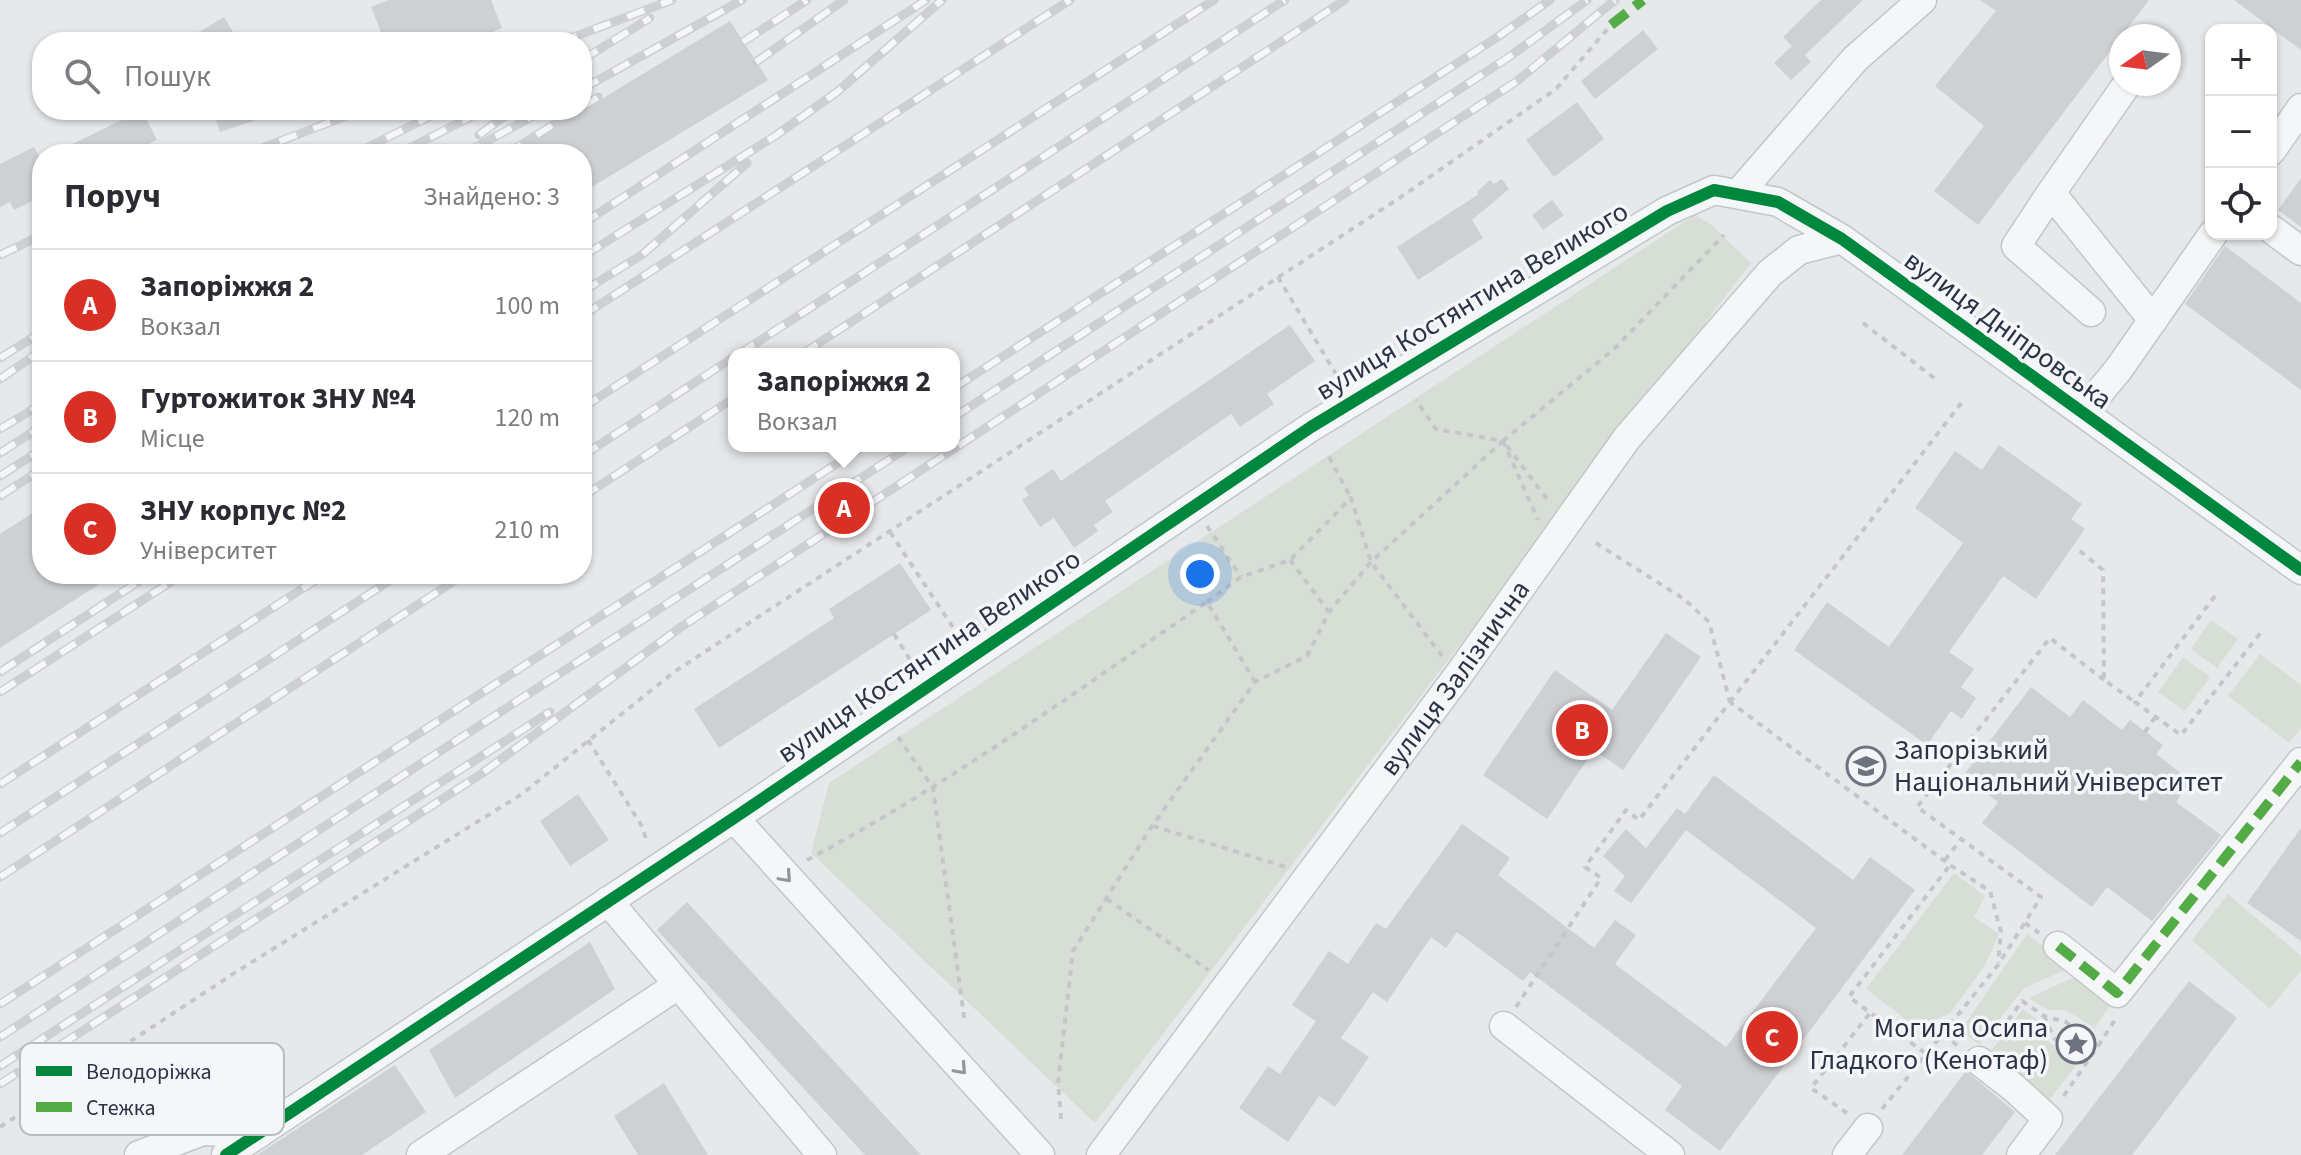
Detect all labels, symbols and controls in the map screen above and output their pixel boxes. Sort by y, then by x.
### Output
north arrow [2109,24,2181,96]
map controls [2205,24,2277,240]
button: + [2205,24,2277,96]
search box [32,32,592,120]
icon: search [60,54,104,98]
text: Пошук [124,55,211,98]
button: − [2205,96,2277,168]
button: locate [2205,168,2277,240]
text: Поруч [64,172,161,221]
text: Знайдено: 3 [423,178,560,215]
street label: вулиця Костянтина Великого [1308,192,1636,410]
street label: вулиця Дніпровська [1896,241,2120,419]
text: Запоріжжя 2 [140,265,314,308]
text: A [83,287,97,324]
text: 100 m [494,287,560,324]
text: Вокзал [140,308,221,345]
popup [728,348,960,452]
text: Запоріжжя 2 [757,360,931,403]
text: Гуртожиток ЗНУ №4 [140,377,416,420]
text: B [82,399,98,436]
text: 120 m [494,399,560,436]
text: Вокзал [757,403,838,440]
text: Місце [140,420,205,457]
pin: A [818,478,870,538]
text: ЗНУ корпус №2 [140,489,347,532]
text: C [82,511,98,548]
text: 210 m [494,511,560,548]
text: Університет [140,532,277,569]
street label: вулиця Костянтина Великого [769,539,1089,773]
your location [1180,554,1220,594]
street label: вулиця Залізнична [1370,572,1540,784]
pin: B [1556,700,1608,760]
place label: Запорізький Національний Університет [1894,730,2223,802]
school or university icon: Запорізький Національний Університет [1845,745,1887,787]
one-way arrow [776,867,790,882]
pin: C [1746,1007,1798,1067]
place label: Могила Осипа Гладкого (Кенотаф) [1809,1008,2048,1080]
place icon: Могила Осипа Гладкого (Кенотаф) [2055,1023,2097,1065]
legend [20,1043,284,1135]
text: Велодоріжка [86,1056,212,1088]
one-way arrow [951,1059,965,1074]
text: Стежка [86,1092,156,1124]

